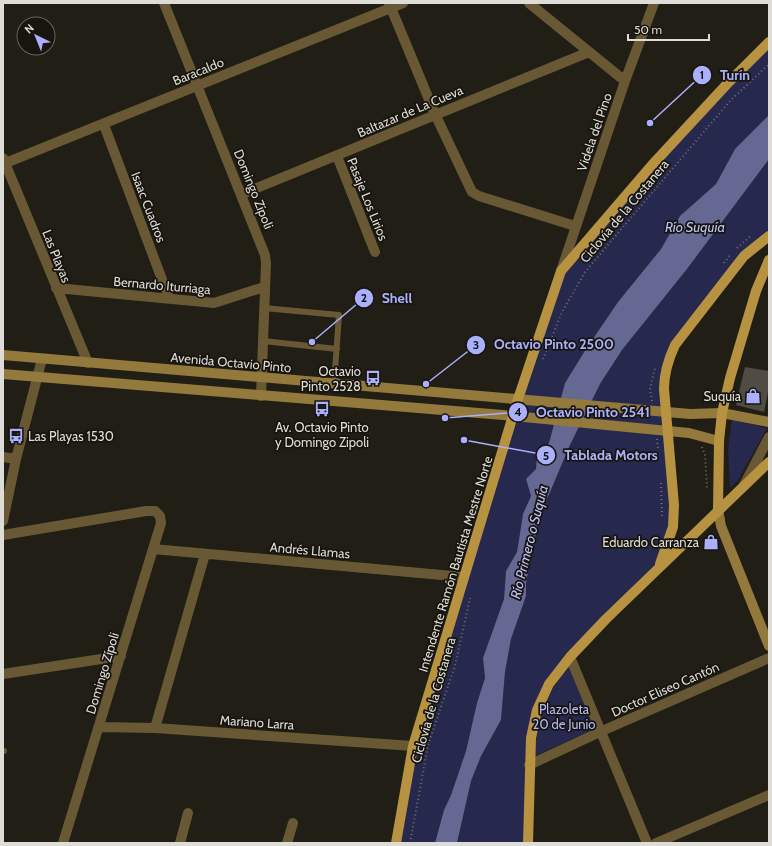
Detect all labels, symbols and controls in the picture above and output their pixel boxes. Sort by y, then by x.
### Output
north arrow [16,16,56,56]
scale bar [628,16,709,42]
text: N [22,21,37,36]
text: 50 m [634,22,662,37]
street label: Baracaldo [170,54,226,88]
callout: Turín [692,62,758,88]
text: Turín [720,66,750,84]
text: 1 [700,67,704,82]
street label: Baltazar de La Cueva [355,81,466,140]
street label: Videla del Pino [573,91,615,173]
street label: Domingo Zípoli [231,147,277,231]
street label: Pasaje Los Lirios [343,155,392,244]
street label: Ciclovía de la Costanera [576,156,672,266]
street label: Isaac Cuadros [128,169,170,245]
water label: Río Suquía [665,218,725,236]
street label: Las Playas [39,227,75,285]
street label: Bernardo Iturriaga [113,273,212,297]
callout: Shell [354,285,420,311]
text: Shell [382,289,412,307]
text: 2 [361,290,367,305]
callout: Octavio Pinto 2500 [466,332,622,358]
text: Octavio Pinto 2500 [494,335,614,353]
text: 3 [473,337,479,352]
street label: Avenida Octavio Pinto [170,349,292,375]
place label: Octavio Pinto 2528 [301,363,361,394]
bus stop icon: Octavio Pinto 2528 [364,369,382,387]
shop icon: Suquía [744,387,762,405]
place label: Suquía [704,388,742,404]
callout: Octavio Pinto 2541 [508,399,658,425]
bus stop icon: Av. Octavio Pinto y Domingo Zipoli [313,400,331,418]
text: Octavio Pinto 2541 [536,403,650,421]
text: 4 [514,404,522,419]
place label: Av. Octavio Pinto y Domingo Zipoli [275,419,369,450]
bus stop icon: Las Playas 1530 [7,427,25,445]
place label: Las Playas 1530 [28,428,114,444]
callout: Tablada Motors [536,442,665,468]
text: Tablada Motors [564,446,658,464]
text: 5 [543,448,549,463]
street label: Intendente Ramón Bautista Mestre Norte [414,454,496,674]
water label: Río Primero o Suquía [506,483,552,601]
shop icon: Eduardo Carranza [702,533,720,551]
place label: Eduardo Carranza [602,534,700,550]
street label: Andrés Llamas [269,539,351,562]
street label: Domingo Zípoli [82,630,122,716]
street label: Ciclovía de la Costanera [407,635,459,765]
street label: Doctor Eliseo Cantón [609,658,721,720]
park label: Plazoleta 20 de Junio [533,701,595,732]
street label: Mariano Larra [219,711,295,733]

